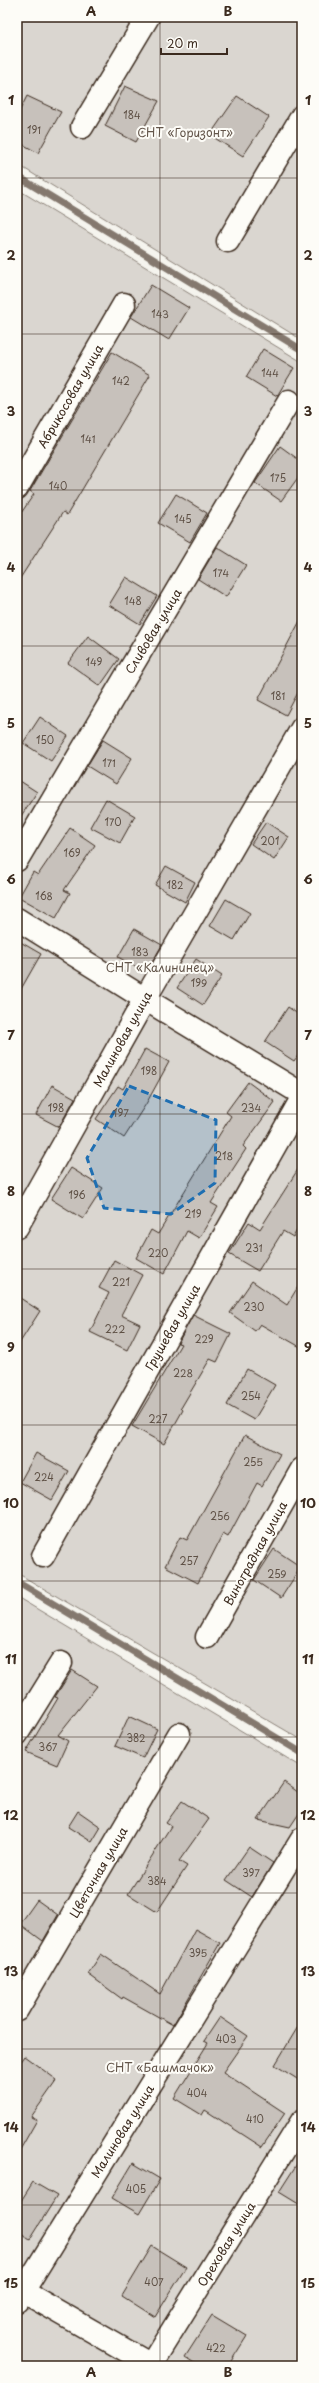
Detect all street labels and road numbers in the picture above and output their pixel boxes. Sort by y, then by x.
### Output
street label: Абрикосовая улица [33,340,107,451]
street label: Сливовая улица [120,585,186,677]
street label: Малиновая улица [88,987,156,1090]
street label: Грушевая улица [140,1280,204,1373]
street label: Виноградная улица [219,1497,291,1608]
street label: Цветочная улица [65,1823,132,1921]
street label: Малиновая улица [86,2081,158,2181]
street label: Ореховая улица [193,2198,260,2290]

